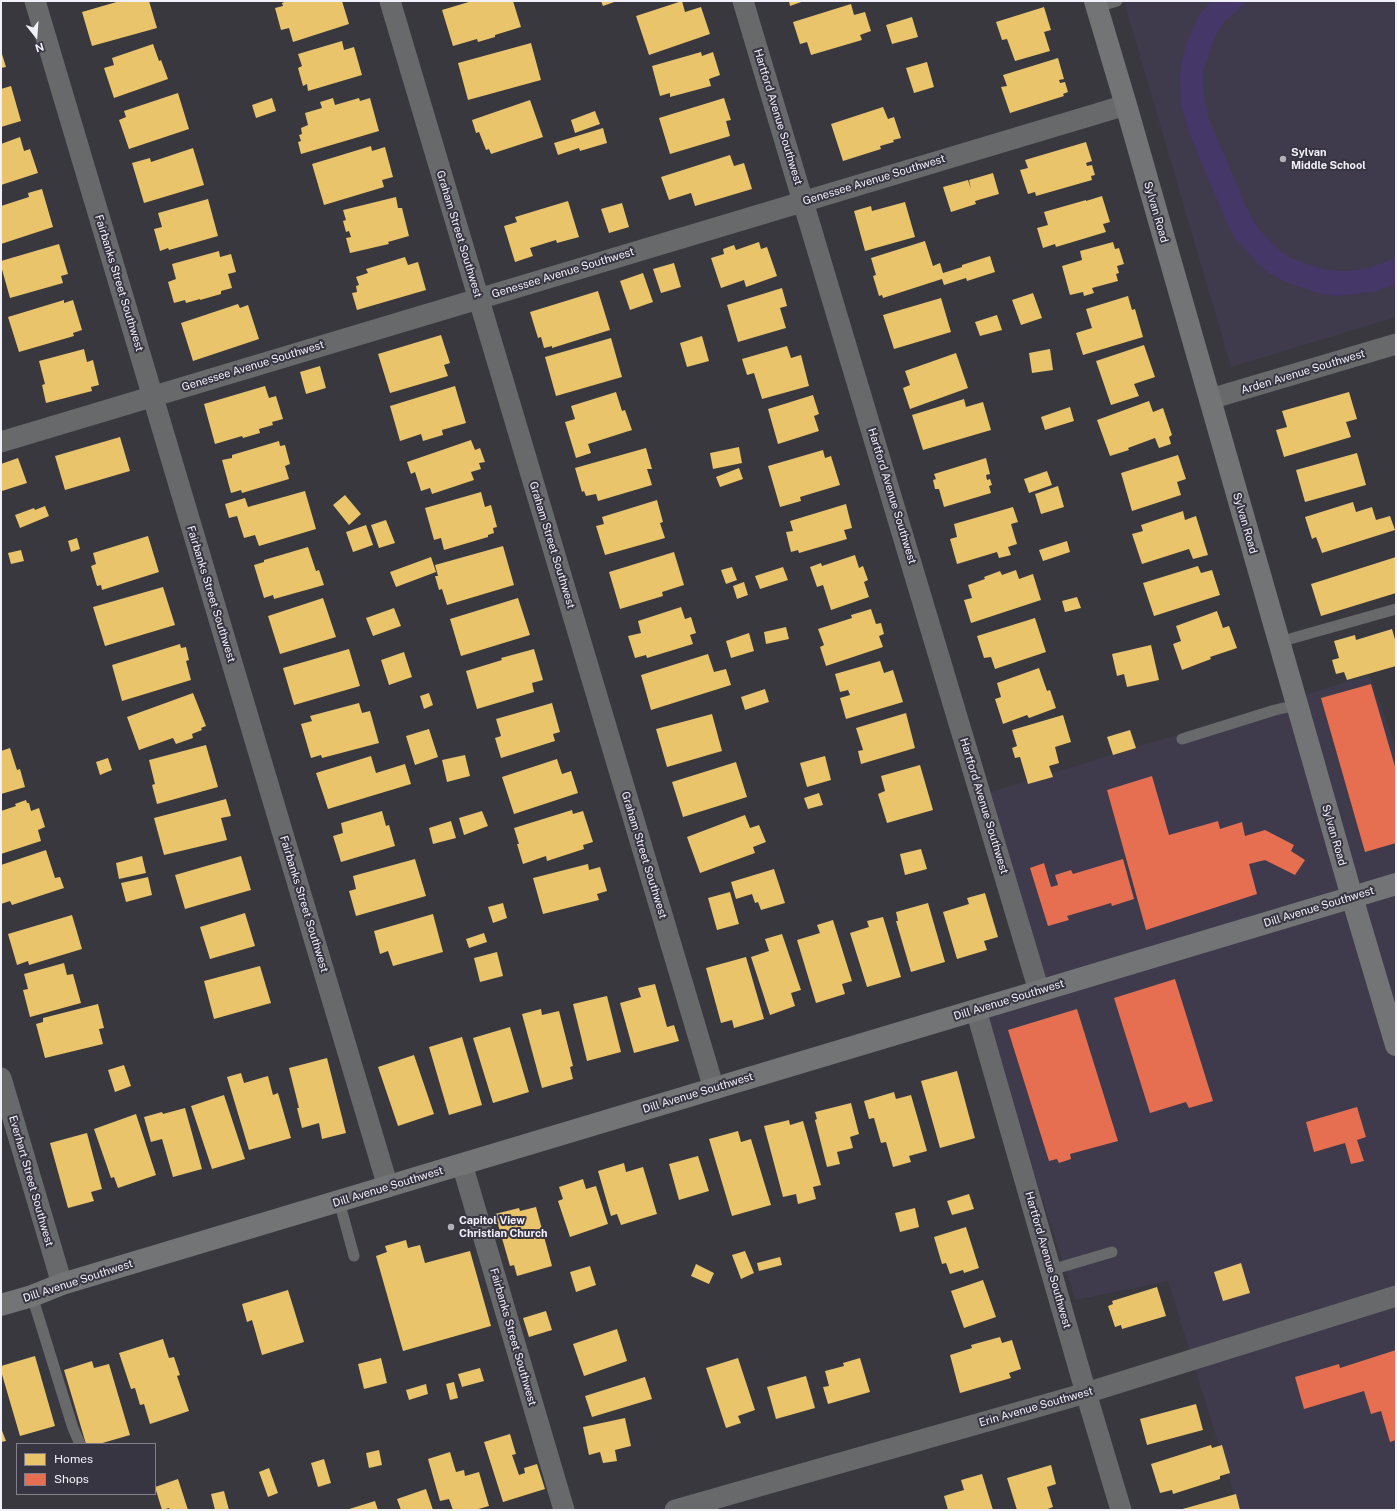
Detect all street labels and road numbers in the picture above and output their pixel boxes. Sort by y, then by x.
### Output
street label: Hartford Avenue Southwest [751,47,805,187]
street label: Genessee Avenue Southwest [801,152,947,208]
street label: Graham Street Southwest [433,169,485,299]
street label: Sylvan Road [1141,180,1171,244]
street label: Fairbanks Street Southwest [92,213,146,353]
street label: Genessee Avenue Southwest [490,245,636,301]
street label: Genessee Avenue Southwest [180,338,326,394]
street label: Arden Avenue Southwest [1239,347,1367,397]
street label: Hartford Avenue Southwest [865,426,919,566]
street label: Graham Street Southwest [526,480,578,610]
street label: Sylvan Road [1230,491,1260,555]
street label: Fairbanks Street Southwest [184,524,238,664]
street label: Hartford Avenue Southwest [957,736,1011,876]
street label: Graham Street Southwest [618,790,670,920]
street label: Sylvan Road [1319,803,1349,867]
street label: Fairbanks Street Southwest [277,834,331,974]
street label: Dill Avenue Southwest [1262,884,1376,930]
street label: Dill Avenue Southwest [952,977,1066,1023]
street label: Dill Avenue Southwest [641,1070,755,1116]
street label: Everhart Street Southwest [6,1114,56,1248]
street label: Dill Avenue Southwest [331,1164,445,1210]
street label: Hartford Avenue Southwest [1022,1190,1074,1330]
street label: Dill Avenue Southwest [21,1257,135,1305]
street label: Fairbanks Street Southwest [487,1267,539,1407]
street label: Erin Avenue Southwest [977,1384,1095,1430]

